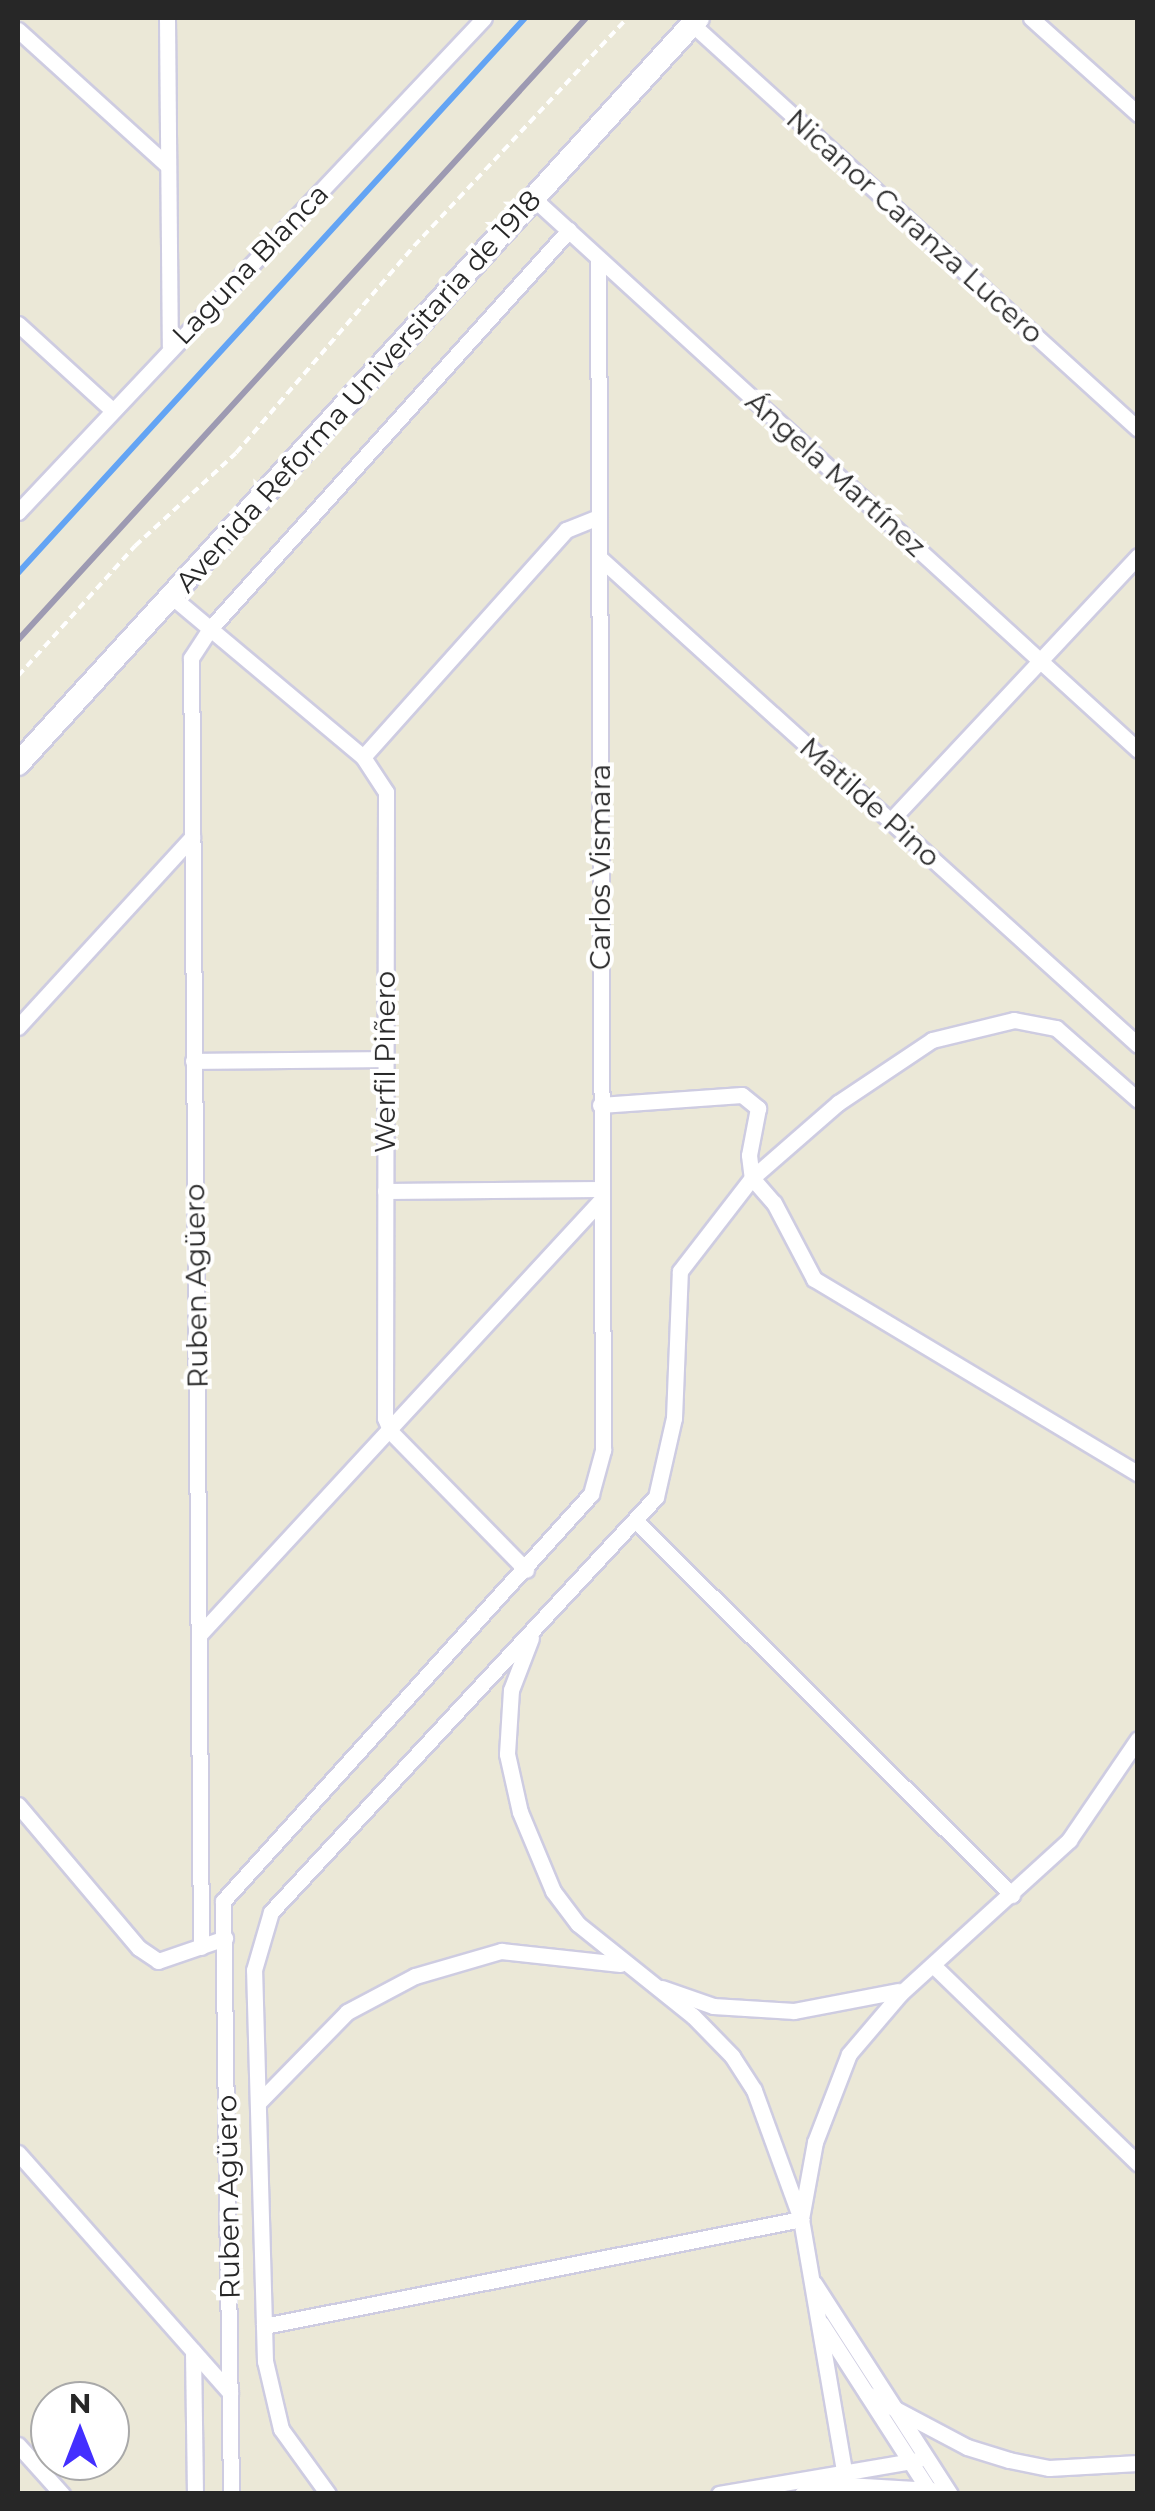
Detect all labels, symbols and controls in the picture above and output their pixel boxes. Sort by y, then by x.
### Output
street label: Nicanor Caranza Lucero [780,102,1050,350]
street label: Laguna Blanca [165,177,335,351]
street label: Avenida Reforma Universitaria de 1918 [168,183,548,599]
street label: Ángela Martínez [739,384,933,564]
street label: Matilde Pino [793,730,947,874]
street label: Carlos Vismara [583,764,617,970]
street label: Werfil Piñero [368,971,402,1153]
street label: Ruben Agüero [177,1183,215,1389]
street label: Ruben Agüero [209,2094,247,2300]
north arrow [30,2381,130,2481]
text: N [69,2386,91,2420]

